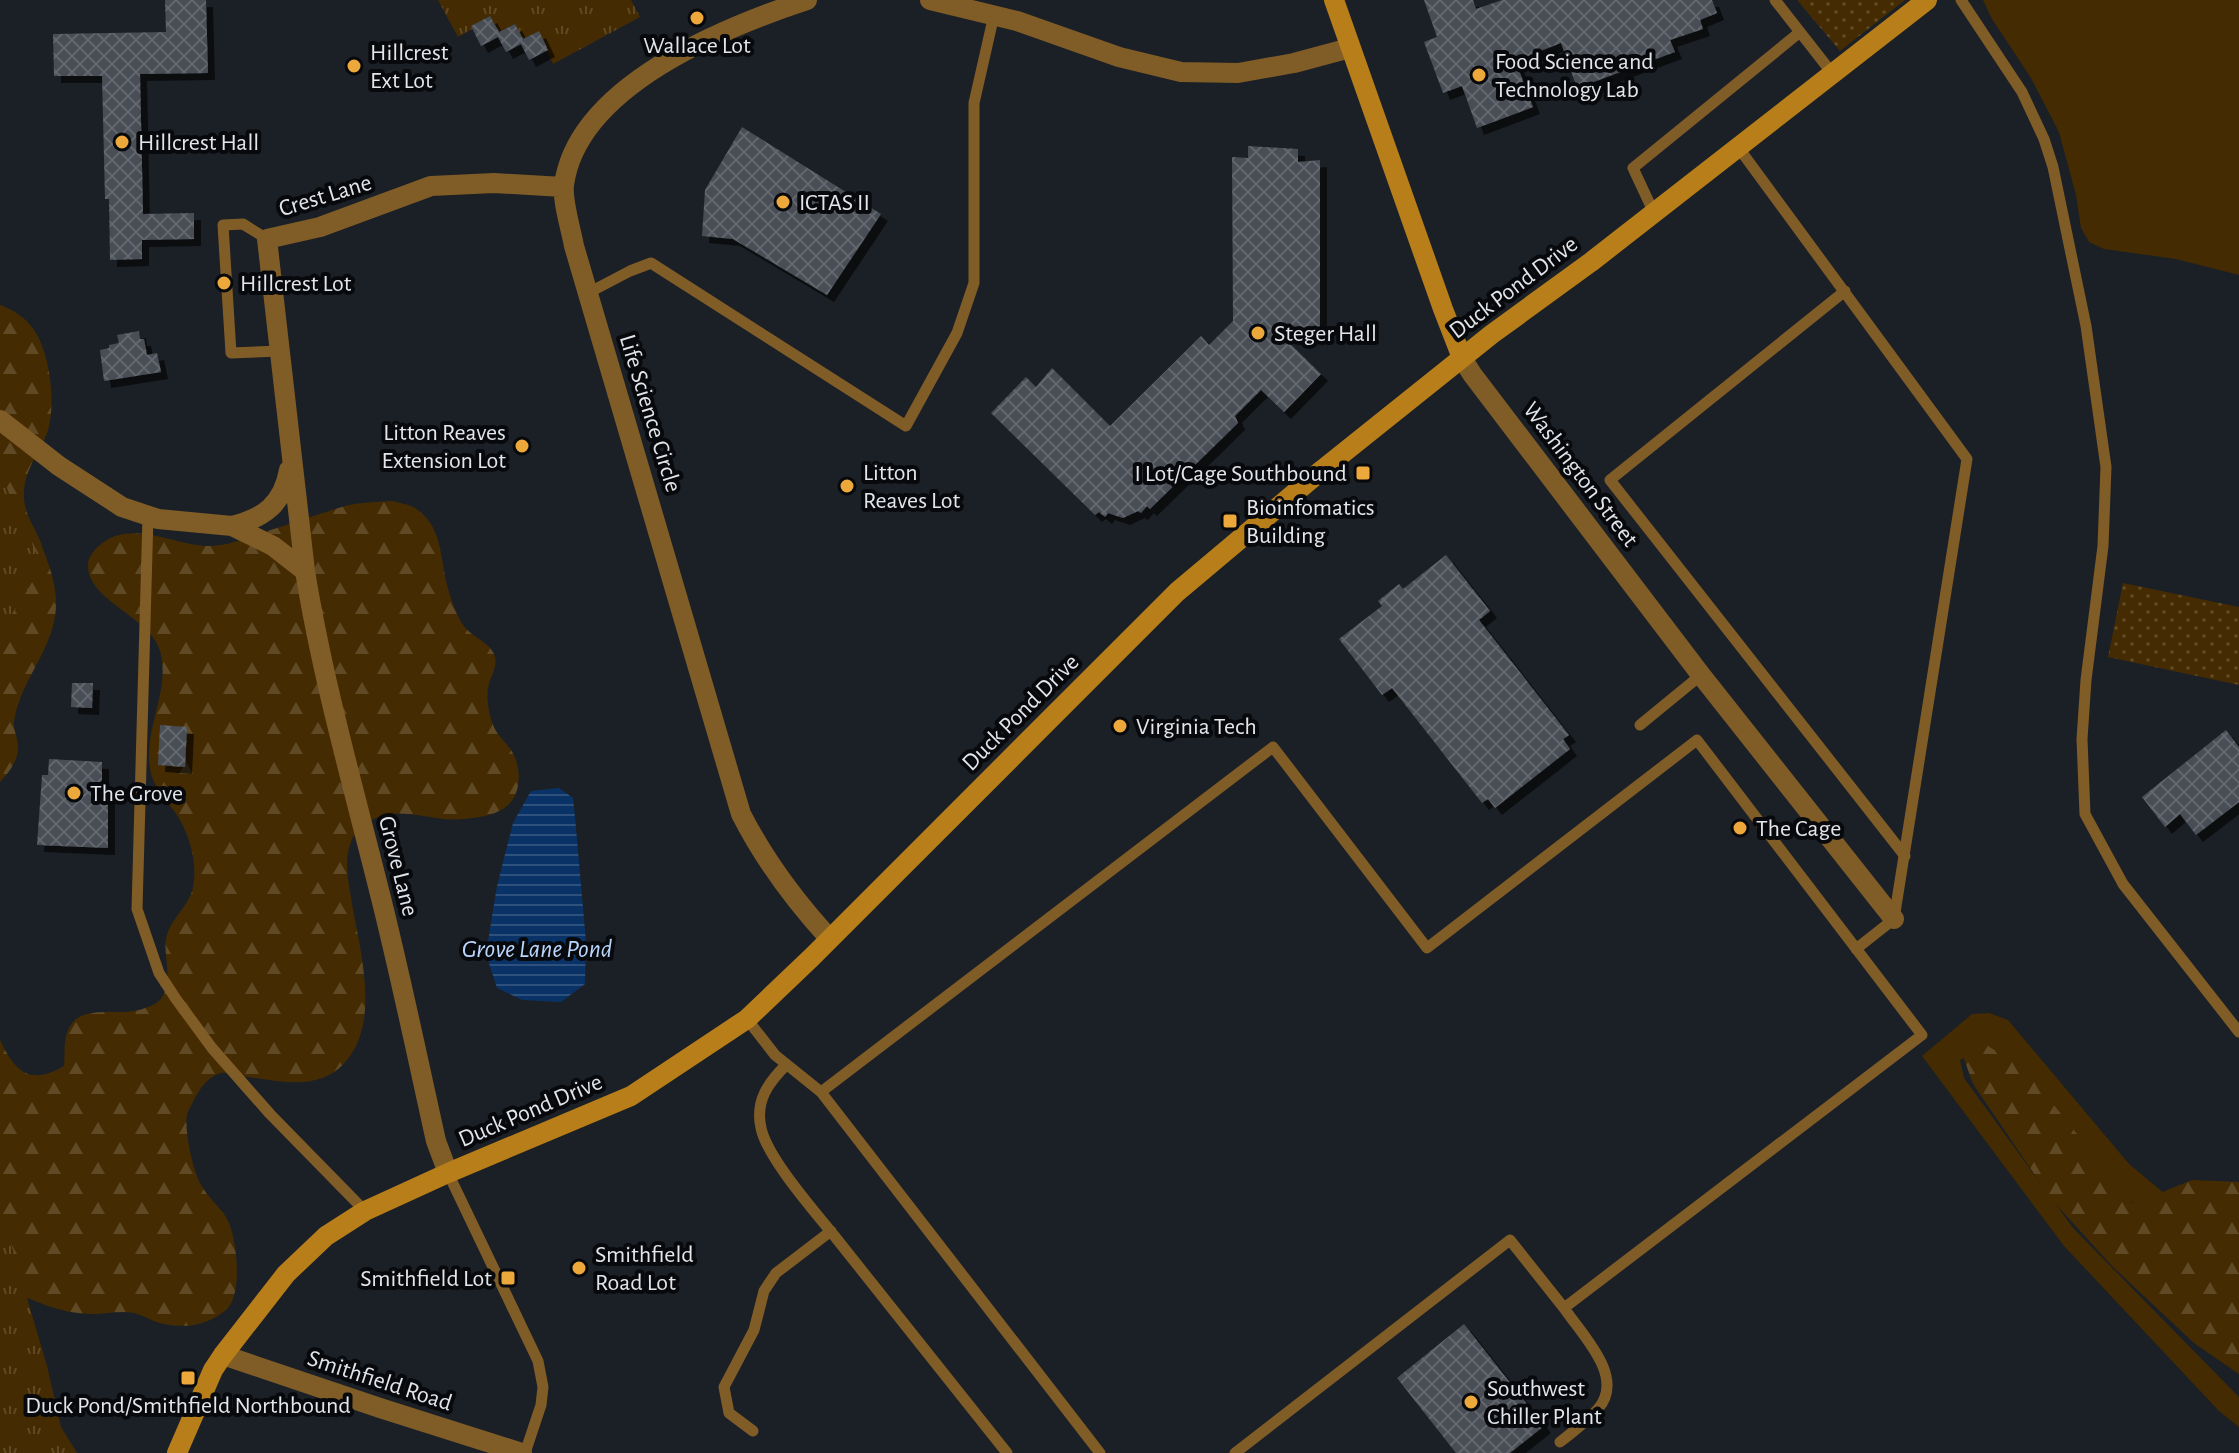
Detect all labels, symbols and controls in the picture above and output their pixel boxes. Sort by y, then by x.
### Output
marker: Wallace Lot [688,9,706,27]
place label: Wallace Lot [643,34,751,58]
place label: Hillcrest Ext Lot [370,41,449,93]
place label: Food Science and Technology Lab [1495,50,1654,102]
marker: Hillcrest Ext Lot [345,57,363,75]
marker: Food Science and Technology Lab [1470,66,1488,84]
place label: Hillcrest Hall [138,131,259,155]
marker: Hillcrest Hall [113,133,131,151]
street label: Crest Lane [276,171,375,221]
place label: ICTAS II [799,191,870,215]
marker: ICTAS II [774,193,792,211]
street label: Duck Pond Drive [1445,232,1582,344]
place label: Hillcrest Lot [240,272,352,296]
marker: Hillcrest Lot [215,274,233,292]
place label: Steger Hall [1274,322,1377,346]
marker: Steger Hall [1249,324,1267,342]
street label: Life Science Circle [615,332,685,495]
street label: Washington Street [1518,398,1642,552]
place label: Litton Reaves Extension Lot [382,421,506,473]
marker: Litton Reaves Extension Lot [513,437,531,455]
place label: Litton Reaves Lot [863,461,960,513]
place label: I Lot/Cage Southbound [1134,462,1347,486]
marker: I Lot/Cage Southbound [1354,464,1372,482]
marker: Litton Reaves Lot [838,477,856,495]
place label: Bioinfomatics Building [1246,496,1375,548]
marker: Bioinfomatics Building [1221,512,1239,530]
street label: Duck Pond Drive [958,650,1083,775]
place label: Virginia Tech [1136,715,1257,739]
marker: Virginia Tech [1111,717,1129,735]
place label: The Grove [90,782,183,806]
marker: The Grove [65,784,83,802]
street label: Grove Lane [374,814,422,919]
place label: The Cage [1756,817,1841,841]
marker: The Cage [1731,819,1749,837]
water label: Grove Lane Pond [462,936,613,962]
street label: Duck Pond Drive [455,1070,606,1152]
place label: Smithfield Road Lot [595,1243,694,1295]
marker: Smithfield Road Lot [570,1259,588,1277]
place label: Smithfield Lot [360,1267,492,1291]
marker: Smithfield Lot [499,1269,517,1287]
street label: Smithfield Road [304,1346,455,1416]
marker: Duck Pond/Smithfield Northbound [179,1369,197,1387]
place label: Southwest Chiller Plant [1487,1377,1602,1429]
marker: Southwest Chiller Plant [1462,1393,1480,1411]
place label: Duck Pond/Smithfield Northbound [25,1394,351,1418]

